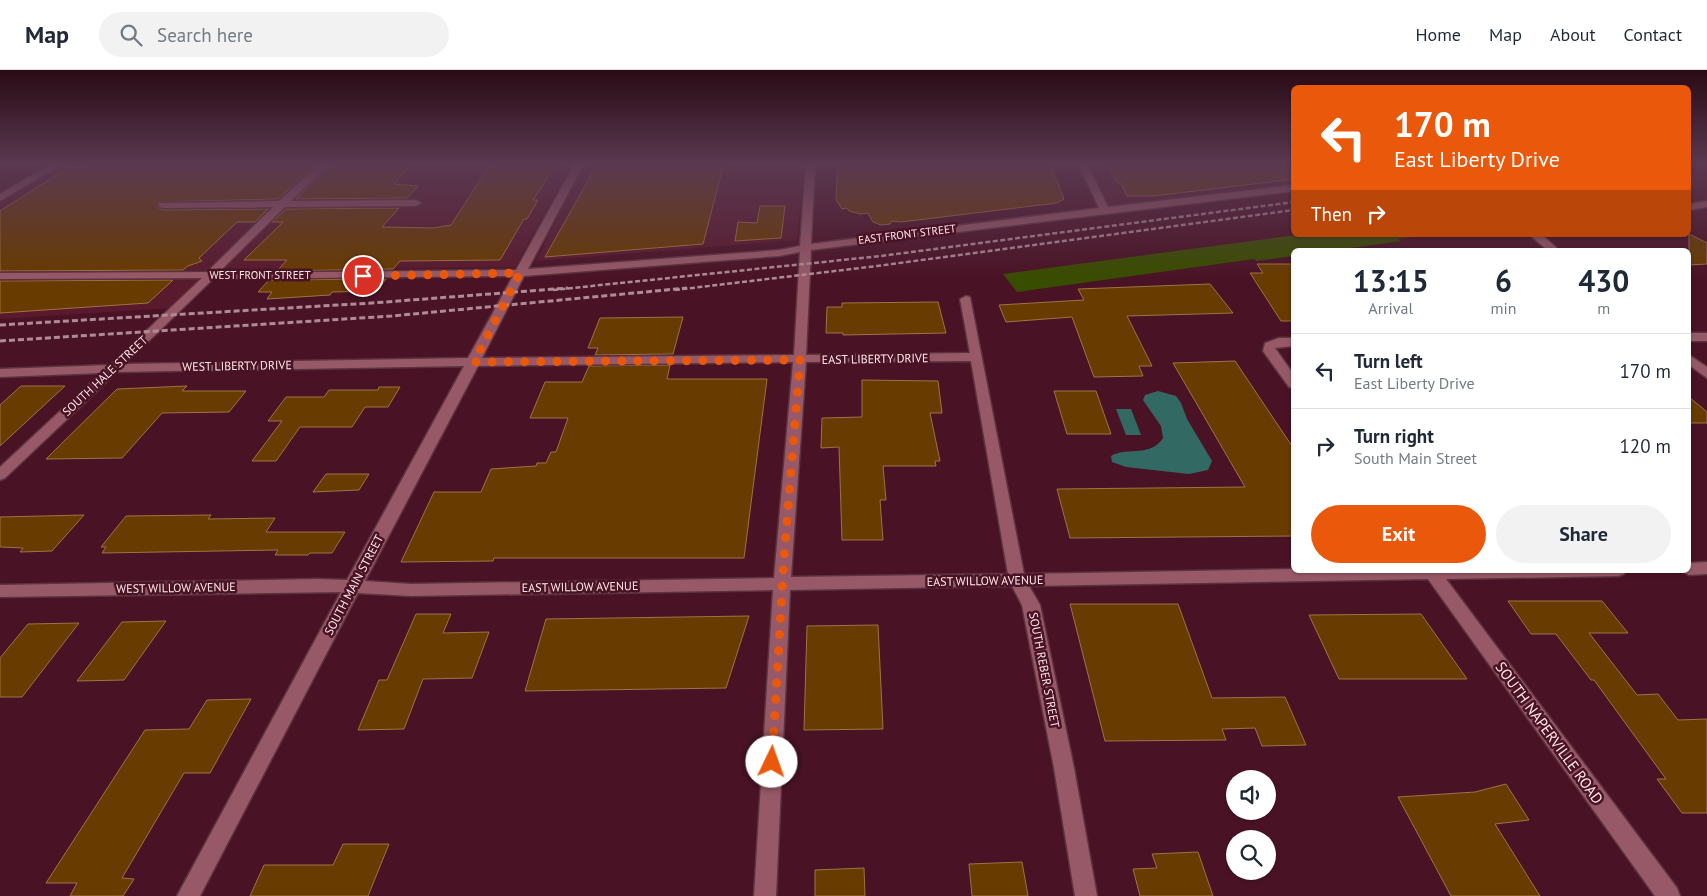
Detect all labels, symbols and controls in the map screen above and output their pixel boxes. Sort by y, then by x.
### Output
search box [99,12,449,57]
text: Map [25,19,69,50]
icon: search [117,21,145,49]
text: Search here [157,23,253,47]
text: Home [1415,23,1461,46]
text: Map [1489,23,1522,46]
text: About [1550,23,1596,46]
text: Contact [1624,23,1682,46]
text: 170 m [1394,101,1491,147]
icon: left [1311,105,1376,170]
text: East Liberty Drive [1394,145,1560,173]
icon: right [1362,200,1390,228]
text: Then [1311,202,1352,226]
street label: EAST FRONT STREET [857,221,957,247]
pin [342,255,384,297]
text: 13:15 [1353,261,1429,300]
text: 6 [1495,261,1512,300]
text: 430 [1578,261,1629,300]
icon: arrive [349,262,377,290]
street label: WEST FRONT STREET [209,268,311,282]
text: Arrival [1368,298,1413,318]
text: min [1491,298,1517,318]
text: m [1597,298,1610,318]
street label: SOUTH HALE STREET [59,332,151,419]
text: Turn left [1354,349,1423,373]
street label: EAST LIBERTY DRIVE [822,350,928,367]
street label: WEST LIBERTY DRIVE [182,357,292,374]
icon: left [1311,357,1339,385]
text: 170 m [1619,359,1671,383]
text: East Liberty Drive [1354,373,1475,393]
text: Turn right [1354,424,1434,448]
icon: right [1311,432,1339,460]
text: 120 m [1619,434,1671,458]
text: South Main Street [1354,448,1477,468]
button: Exit [1311,505,1486,563]
button: Share [1496,505,1671,563]
street label: SOUTH MAIN STREET [321,532,386,637]
street label: EAST WILLOW AVENUE [927,572,1043,589]
street label: EAST WILLOW AVENUE [522,578,638,595]
street label: WEST WILLOW AVENUE [116,579,236,596]
street label: SOUTH REBER STREET [1026,611,1063,729]
street label: SOUTH NAPERVILLE ROAD [1491,658,1607,807]
position arrow [745,735,797,787]
map controls [1226,770,1276,880]
button: sound [1226,770,1276,820]
button: search [1226,830,1276,880]

